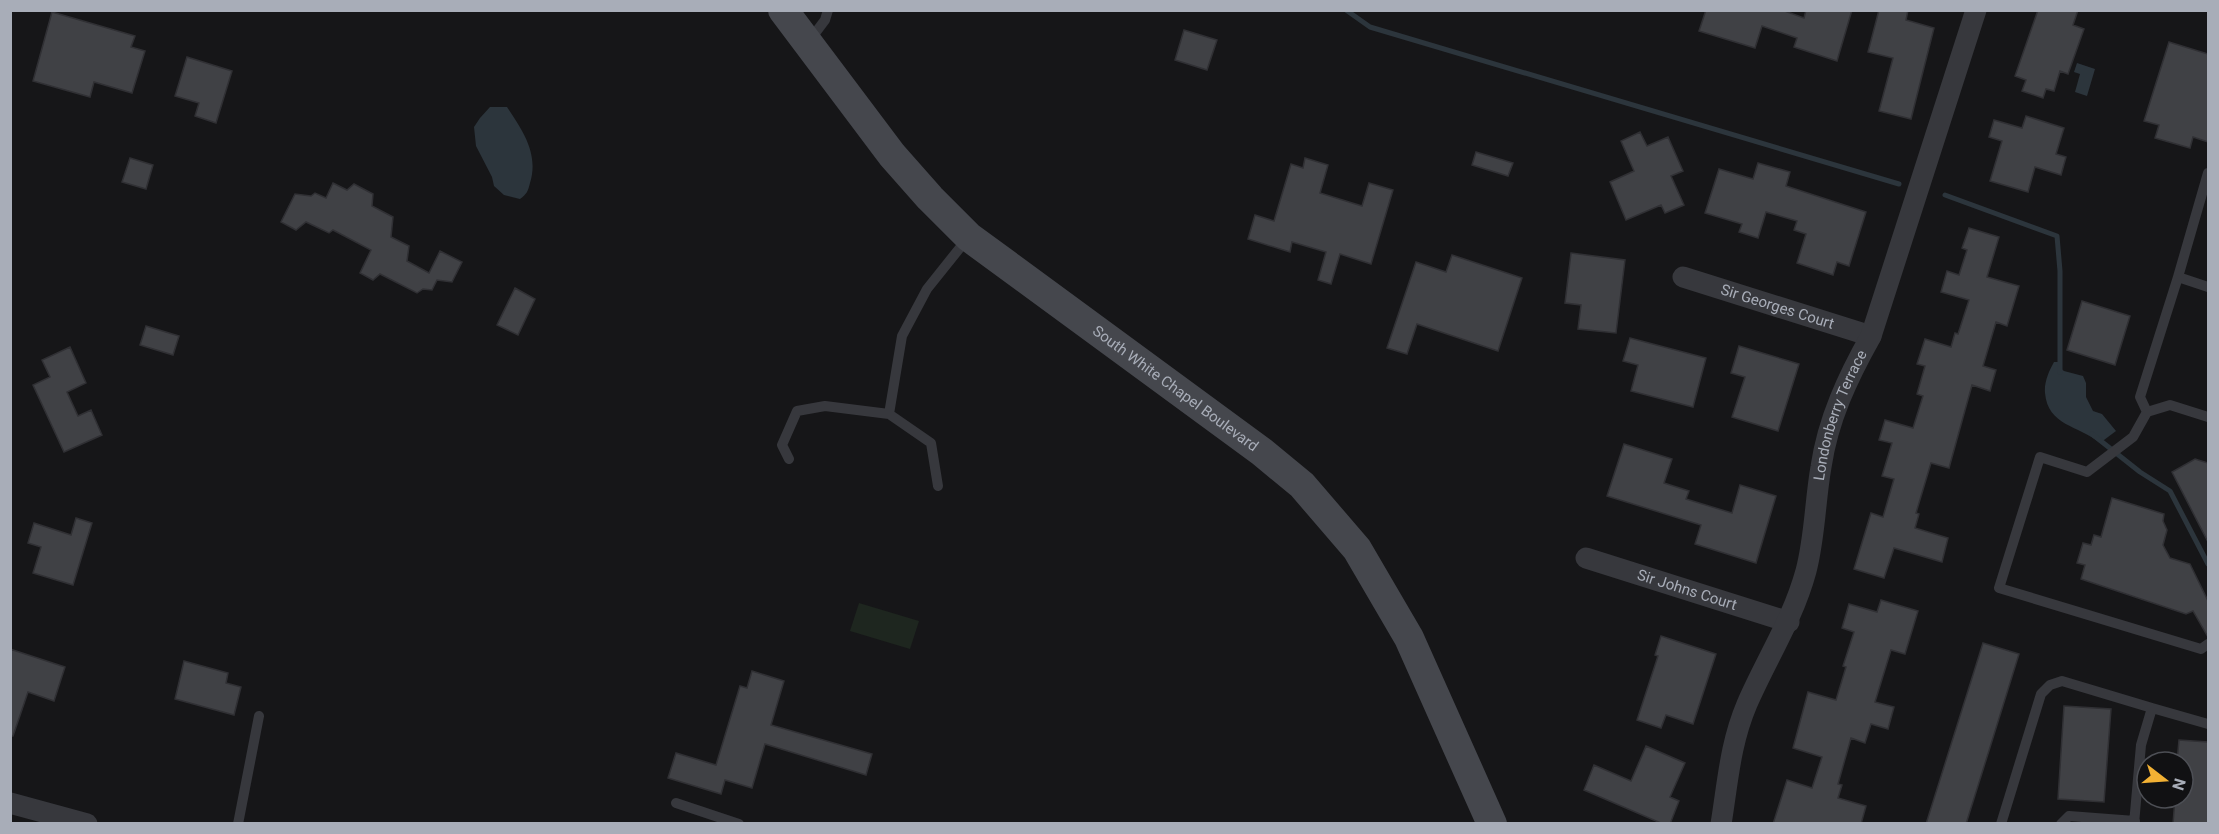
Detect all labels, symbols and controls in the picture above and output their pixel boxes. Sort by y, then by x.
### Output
street label: Sir Georges Court [1718,280,1837,333]
street label: South White Chapel Boulevard [1089,322,1262,455]
street label: Londonberry Terrace [1810,347,1871,482]
street label: Sir Johns Court [1635,566,1739,614]
north arrow [2135,750,2195,810]
text: N [2168,776,2190,792]

